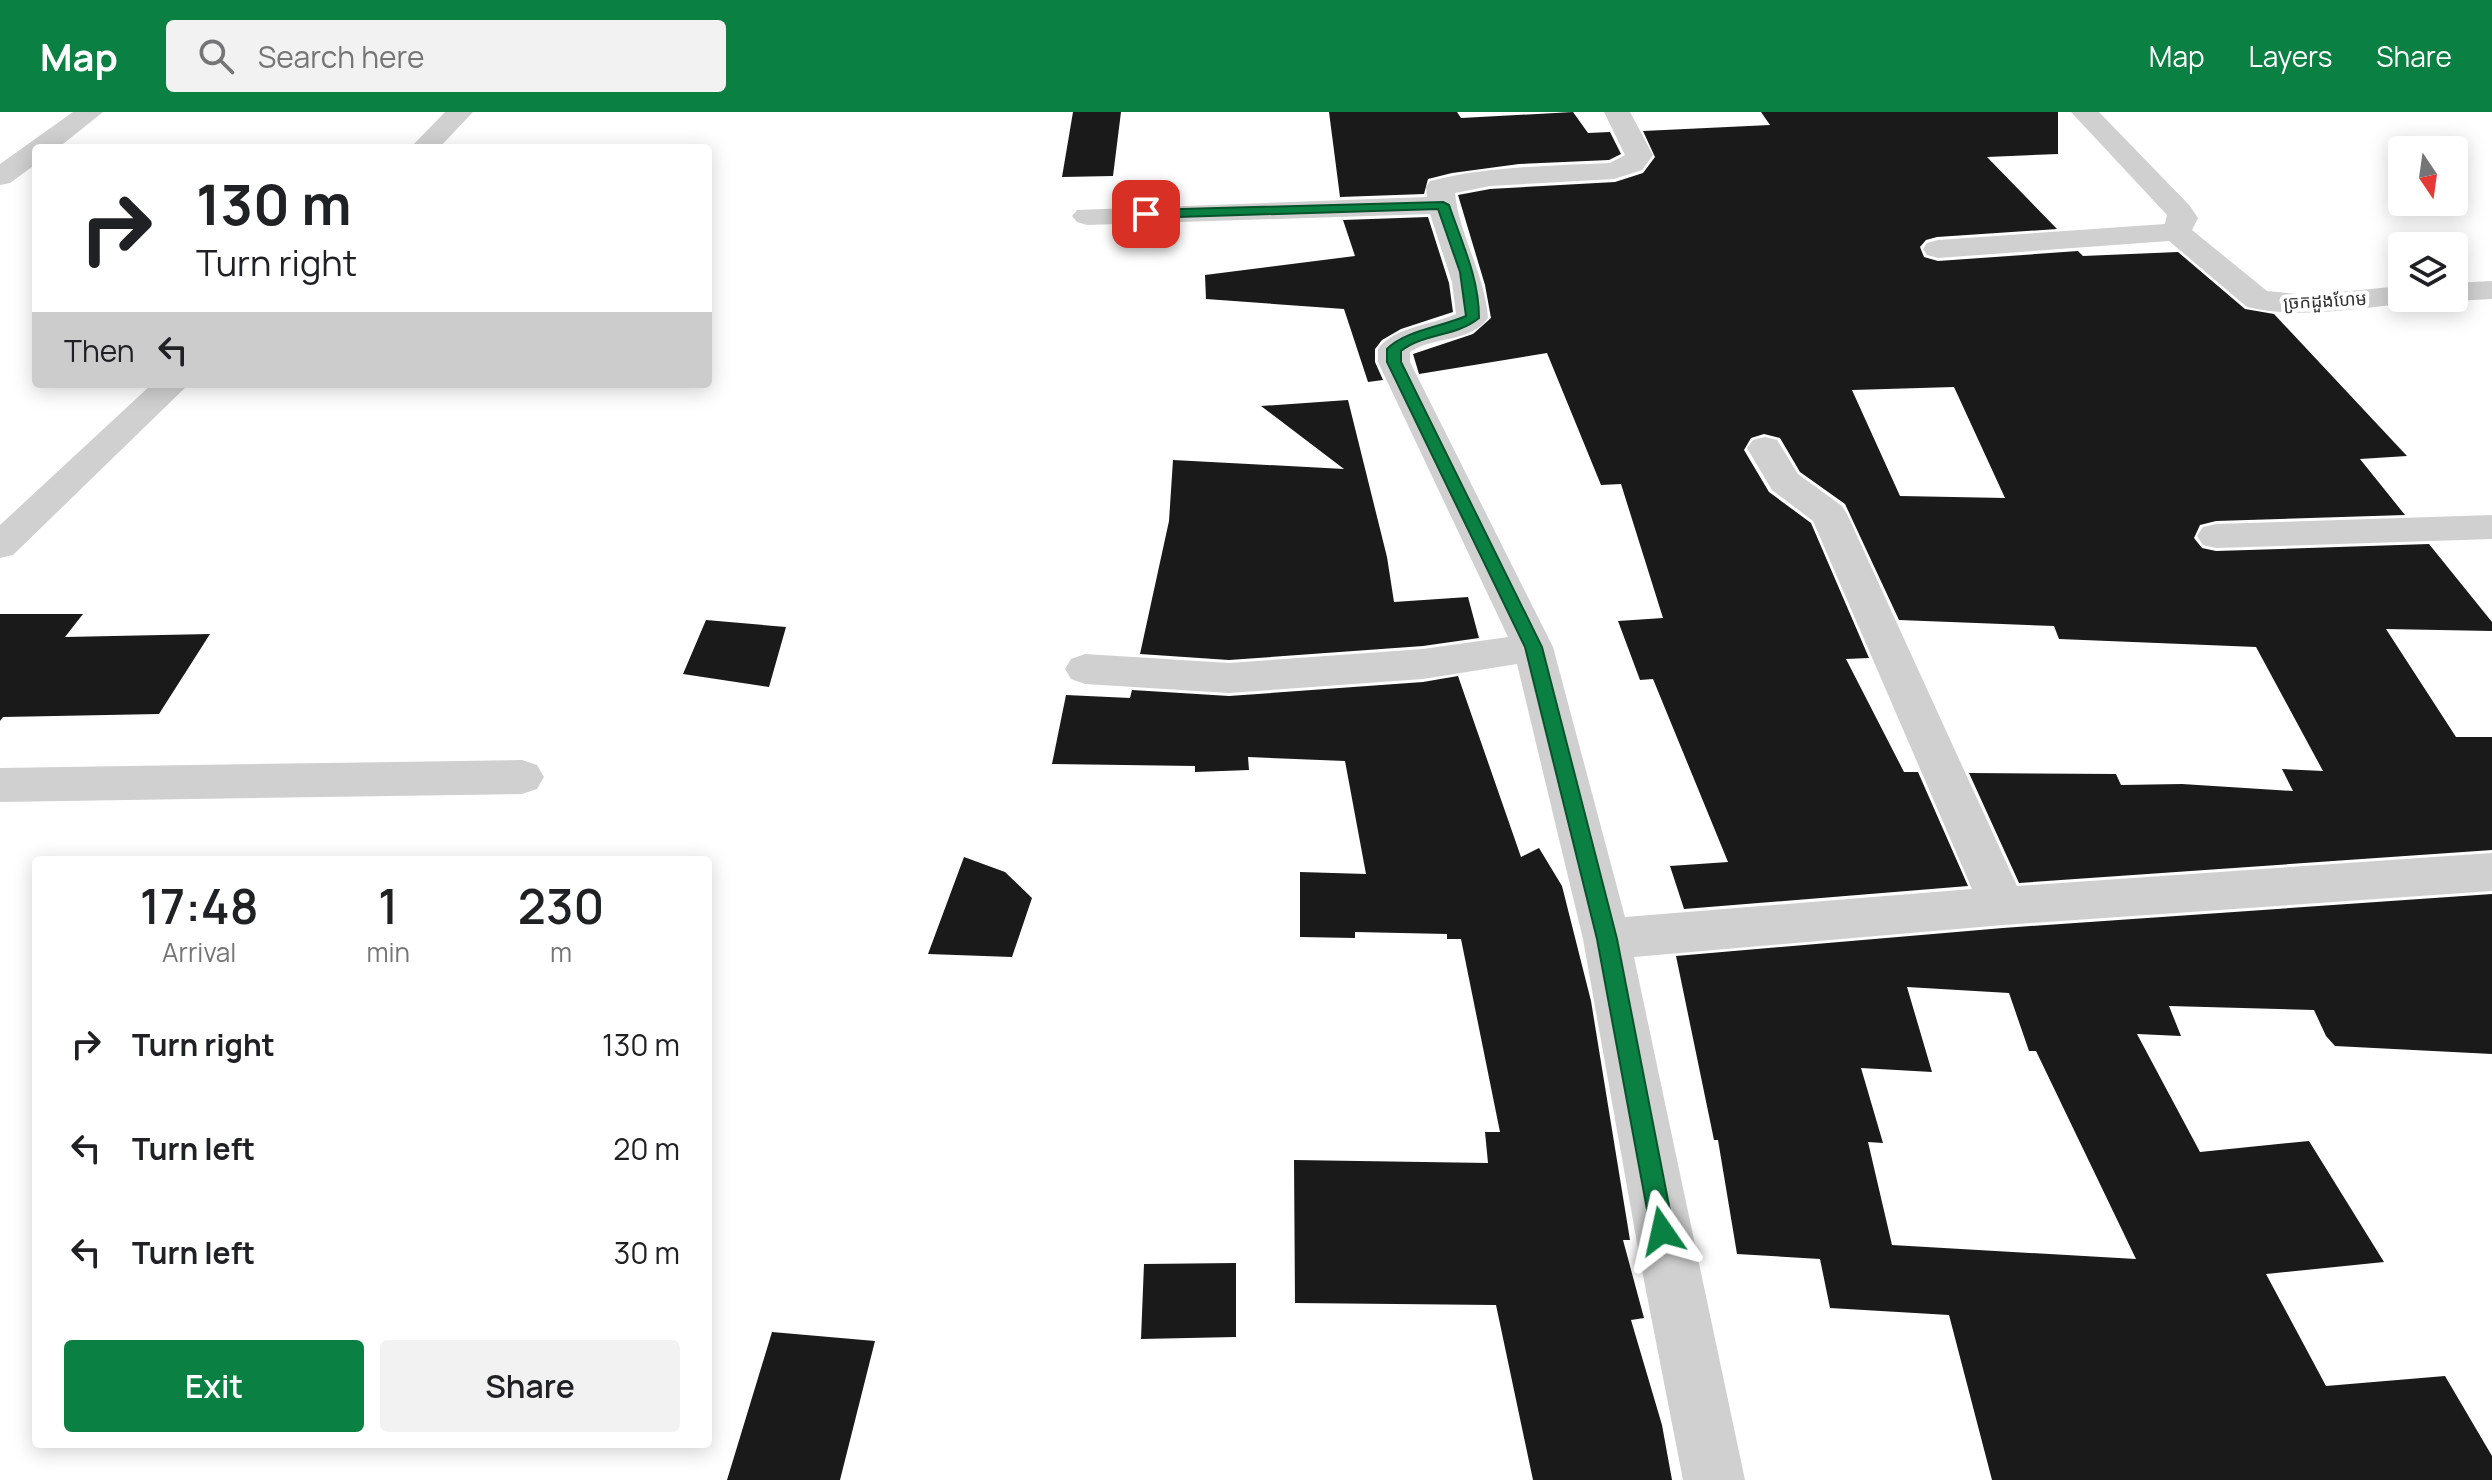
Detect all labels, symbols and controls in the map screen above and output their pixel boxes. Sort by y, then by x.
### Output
search box [166,20,726,92]
text: Map [40,30,118,82]
icon: search [194,34,238,78]
text: Search here [258,36,425,77]
text: Map [2149,37,2205,75]
text: Layers [2249,37,2332,75]
text: Share [2376,37,2452,75]
north arrow [2388,136,2468,216]
map controls [2388,136,2468,312]
text: 130 m [196,165,352,242]
icon: right [64,176,168,280]
pin [1112,180,1180,248]
icon: arrive [1124,192,1168,236]
button: layers [2388,232,2468,312]
text: Turn right [196,238,357,287]
street label: ច្រកដួងហែម [2282,286,2368,315]
icon: left [151,328,195,372]
text: Then [64,330,135,371]
text: 17:48 [140,873,259,938]
text: 1 [378,873,398,938]
text: 230 [518,873,604,938]
text: Arrival [162,934,236,970]
text: min [366,934,410,970]
text: m [550,934,572,970]
icon: right [64,1022,108,1066]
text: Turn right [132,1024,275,1065]
text: 130 m [602,1024,680,1065]
icon: left [64,1126,108,1170]
text: Turn left [132,1128,255,1169]
text: 20 m [613,1128,680,1169]
position arrow [1620,1189,1704,1273]
icon: left [64,1230,108,1274]
text: Turn left [132,1232,255,1273]
text: 30 m [614,1232,680,1273]
button: Exit [64,1340,364,1432]
button: Share [380,1340,680,1432]

